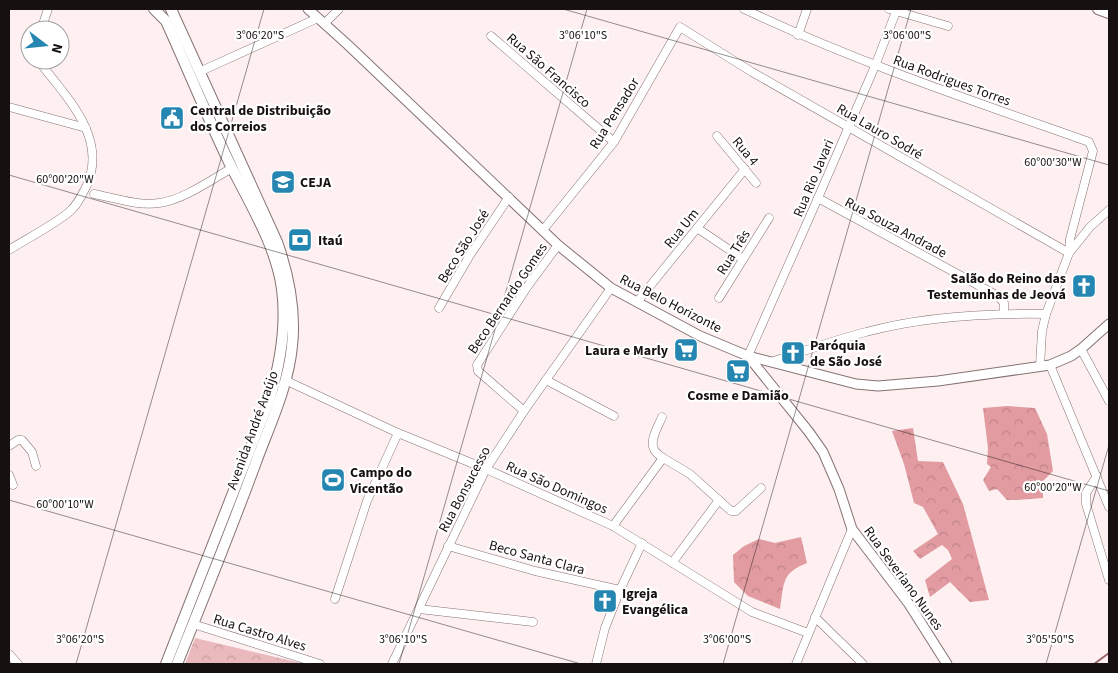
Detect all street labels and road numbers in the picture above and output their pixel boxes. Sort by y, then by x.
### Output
street label: Rua São Francisco [502,29,595,113]
street label: Rua Rodrigues Torres [890,50,1013,112]
street label: Rua Pensador [585,74,645,153]
street label: Rua Lauro Sodré [833,99,926,165]
street label: Rua 4 [727,133,763,171]
street label: Rua Rio Javari [789,136,839,220]
street label: Rua Souza Andrade [841,193,950,263]
street label: Rua Um [660,204,704,253]
street label: Beco São José [433,206,495,287]
street label: Rua Três [712,226,756,279]
street label: Beco Bernardo Gomes [463,239,553,358]
street label: Rua Belo Horizonte [616,270,725,338]
street label: Avenida André Araújo [222,368,284,492]
street label: Rua Bonsucesso [434,443,496,536]
street label: Rua São Domingos [502,456,611,519]
street label: Rua Severiano Nunes [859,523,948,635]
street label: Beco Santa Clara [487,536,587,580]
street label: Rua Castro Alves [211,609,309,657]

